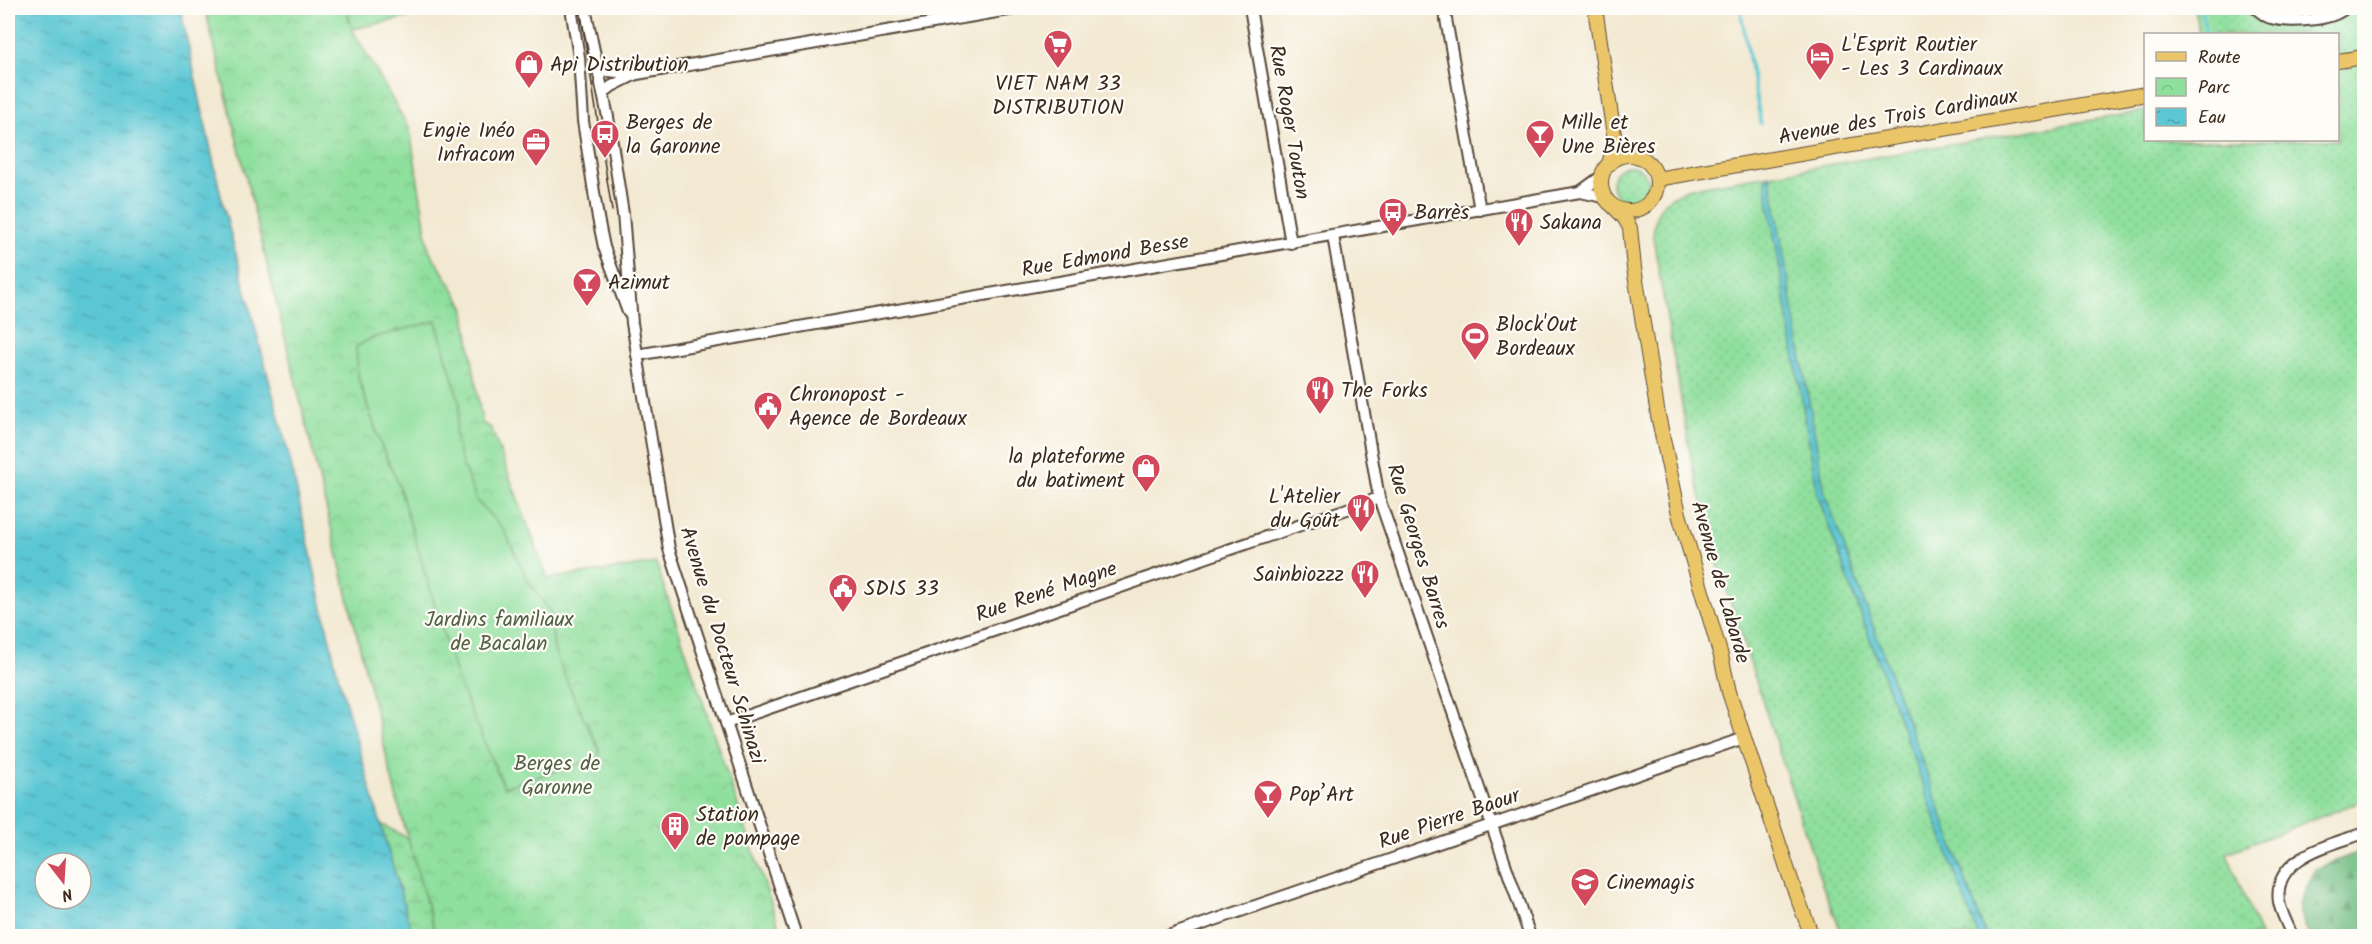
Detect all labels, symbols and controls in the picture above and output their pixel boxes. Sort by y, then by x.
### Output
supermarket icon: VIET NAM 33 DISTRIBUTION [1042,28,1074,70]
place label: L'Esprit Routier - Les 3 Cardinaux [1841,29,2004,86]
legend [2144,33,2339,141]
hotel icon: L'Esprit Routier - Les 3 Cardinaux [1804,40,1836,82]
street label: Rue Roger Touton [1259,42,1318,202]
text: Route [2198,44,2240,73]
shop icon: Api Distribution [513,48,545,90]
place label: Api Distribution [550,49,689,82]
place label: VIET NAM 33 DISTRIBUTION [992,68,1124,125]
text: Parc [2198,74,2230,103]
street label: Avenue des Trois Cardinaux [1776,80,2022,155]
text: Eau [2198,104,2226,133]
place label: Berges de la Garonne [626,107,721,164]
place label: Mille et Une Bières [1561,107,1656,164]
place label: Engie Inéo Infracom [422,115,515,172]
bus stop icon: Berges de la Garonne [589,118,621,160]
bar icon: Mille et Une Bières [1524,118,1556,160]
office icon: Engie Inéo Infracom [520,126,552,168]
bus stop icon: Barrès [1377,196,1409,238]
place label: Barrès [1414,197,1469,230]
restaurant icon: Sakana [1503,206,1535,248]
place label: Sakana [1540,207,1602,240]
street label: Rue Edmond Besse [1019,225,1192,287]
bar icon: Azimut [571,266,603,308]
place label: Azimut [608,267,671,300]
place label: Block'Out Bordeaux [1496,309,1578,366]
sports icon: Block'Out Bordeaux [1459,320,1491,362]
restaurant icon: The Forks [1304,374,1336,416]
place label: The Forks [1341,375,1428,408]
place label: Chronopost - Agence de Bordeaux [789,379,968,436]
public building icon: Chronopost - Agence de Bordeaux [752,390,784,432]
place label: la plateforme du batiment [1008,441,1126,498]
shop icon: la plateforme du batiment [1130,452,1162,494]
street label: Rue Georges Barres [1377,460,1458,633]
place label: L'Atelier du Goût [1269,481,1341,538]
restaurant icon: L'Atelier du Goût [1345,492,1377,534]
street label: Avenue de Labarde [1681,497,1759,668]
street label: Avenue du Docteur Schinazi [670,523,774,769]
street label: Rue René Magne [971,553,1122,632]
restaurant icon: Sainbiozzz [1349,558,1381,600]
place label: Sainbiozzz [1254,559,1344,592]
public building icon: SDIS 33 [827,572,859,614]
place label: SDIS 33 [864,573,939,606]
park label: Jardins familiaux de Bacalan [424,604,575,661]
park label: Berges de Garonne [514,748,601,805]
bar icon: Pop’Art [1252,778,1284,820]
place label: Pop’Art [1289,779,1355,812]
street label: Rue Pierre Baour [1374,779,1526,859]
place label: Station de pompage [696,799,800,856]
building icon: Station de pompage [659,810,691,852]
north arrow [33,851,93,911]
school or university icon: Cinemagis [1569,866,1601,908]
place label: Cinemagis [1606,867,1695,900]
text: N [58,880,75,907]

